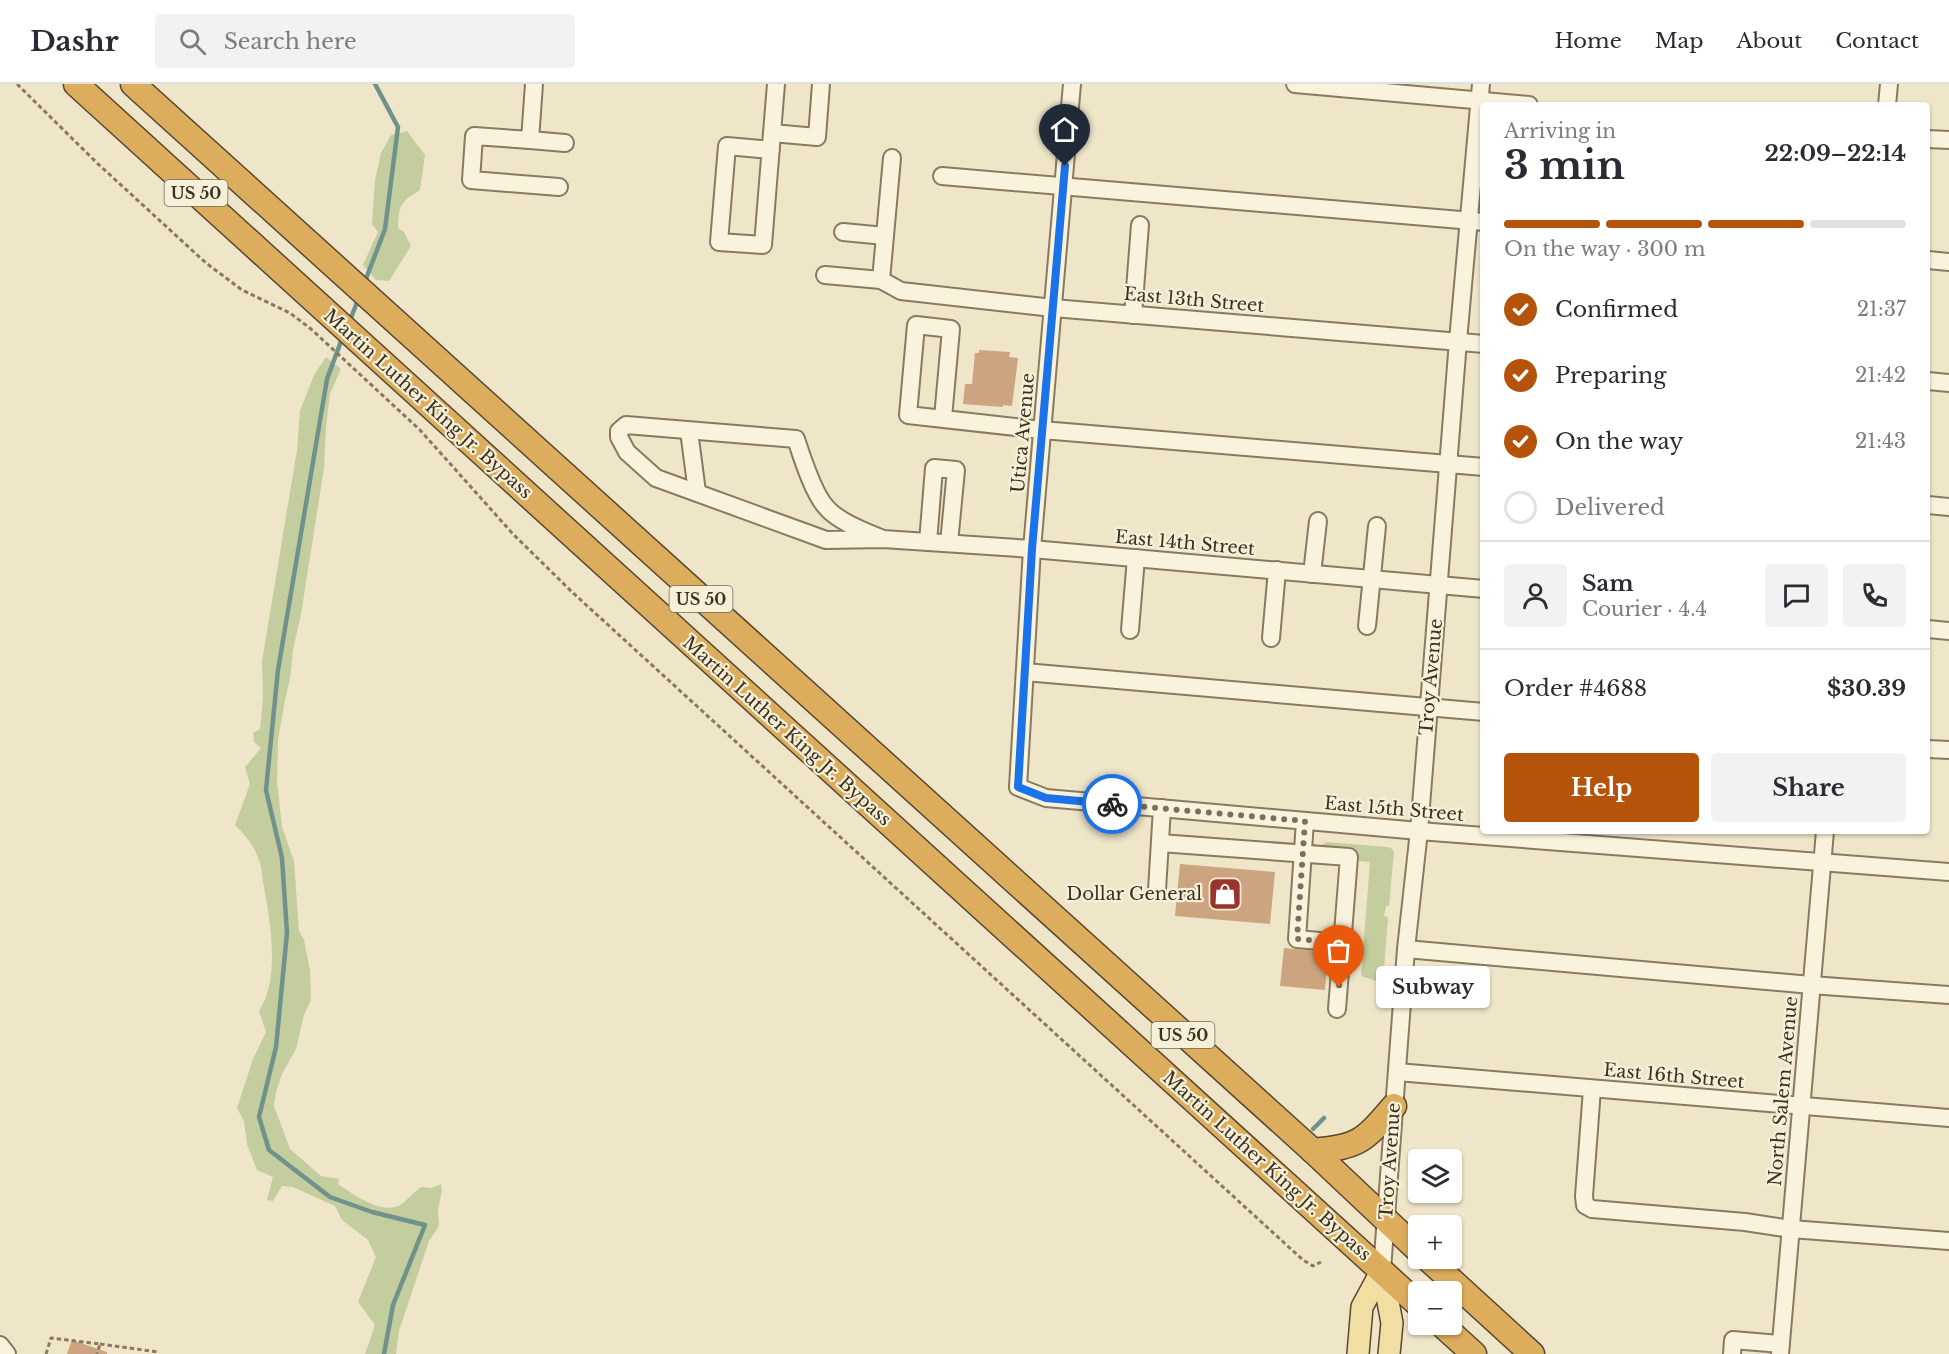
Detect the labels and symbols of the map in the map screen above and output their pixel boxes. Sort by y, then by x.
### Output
pin [1039,104,1090,166]
road number: US 50 [164,180,228,206]
street label: East 13th Street [1123,283,1265,317]
street label: Martin Luther King Jr. Bypass [319,305,537,503]
street label: Utica Avenue [1007,372,1039,494]
street label: East 14th Street [1114,526,1256,560]
road number: US 50 [670,586,732,612]
street label: Troy Avenue [1415,618,1447,736]
street label: Martin Luther King Jr. Bypass [678,632,896,830]
courier [1082,774,1142,834]
street label: East 15th Street [1323,792,1465,826]
shop icon: Dollar General [1207,876,1243,912]
place label: Dollar General [1066,883,1202,905]
pin [1313,925,1364,987]
callout: Subway [1375,966,1489,1008]
street label: North Salem Avenue [1764,995,1802,1187]
road number: US 50 [1152,1022,1214,1048]
street label: East 16th Street [1603,1059,1746,1093]
street label: Martin Luther King Jr. Bypass [1158,1067,1376,1265]
street label: Troy Avenue [1375,1102,1405,1220]

